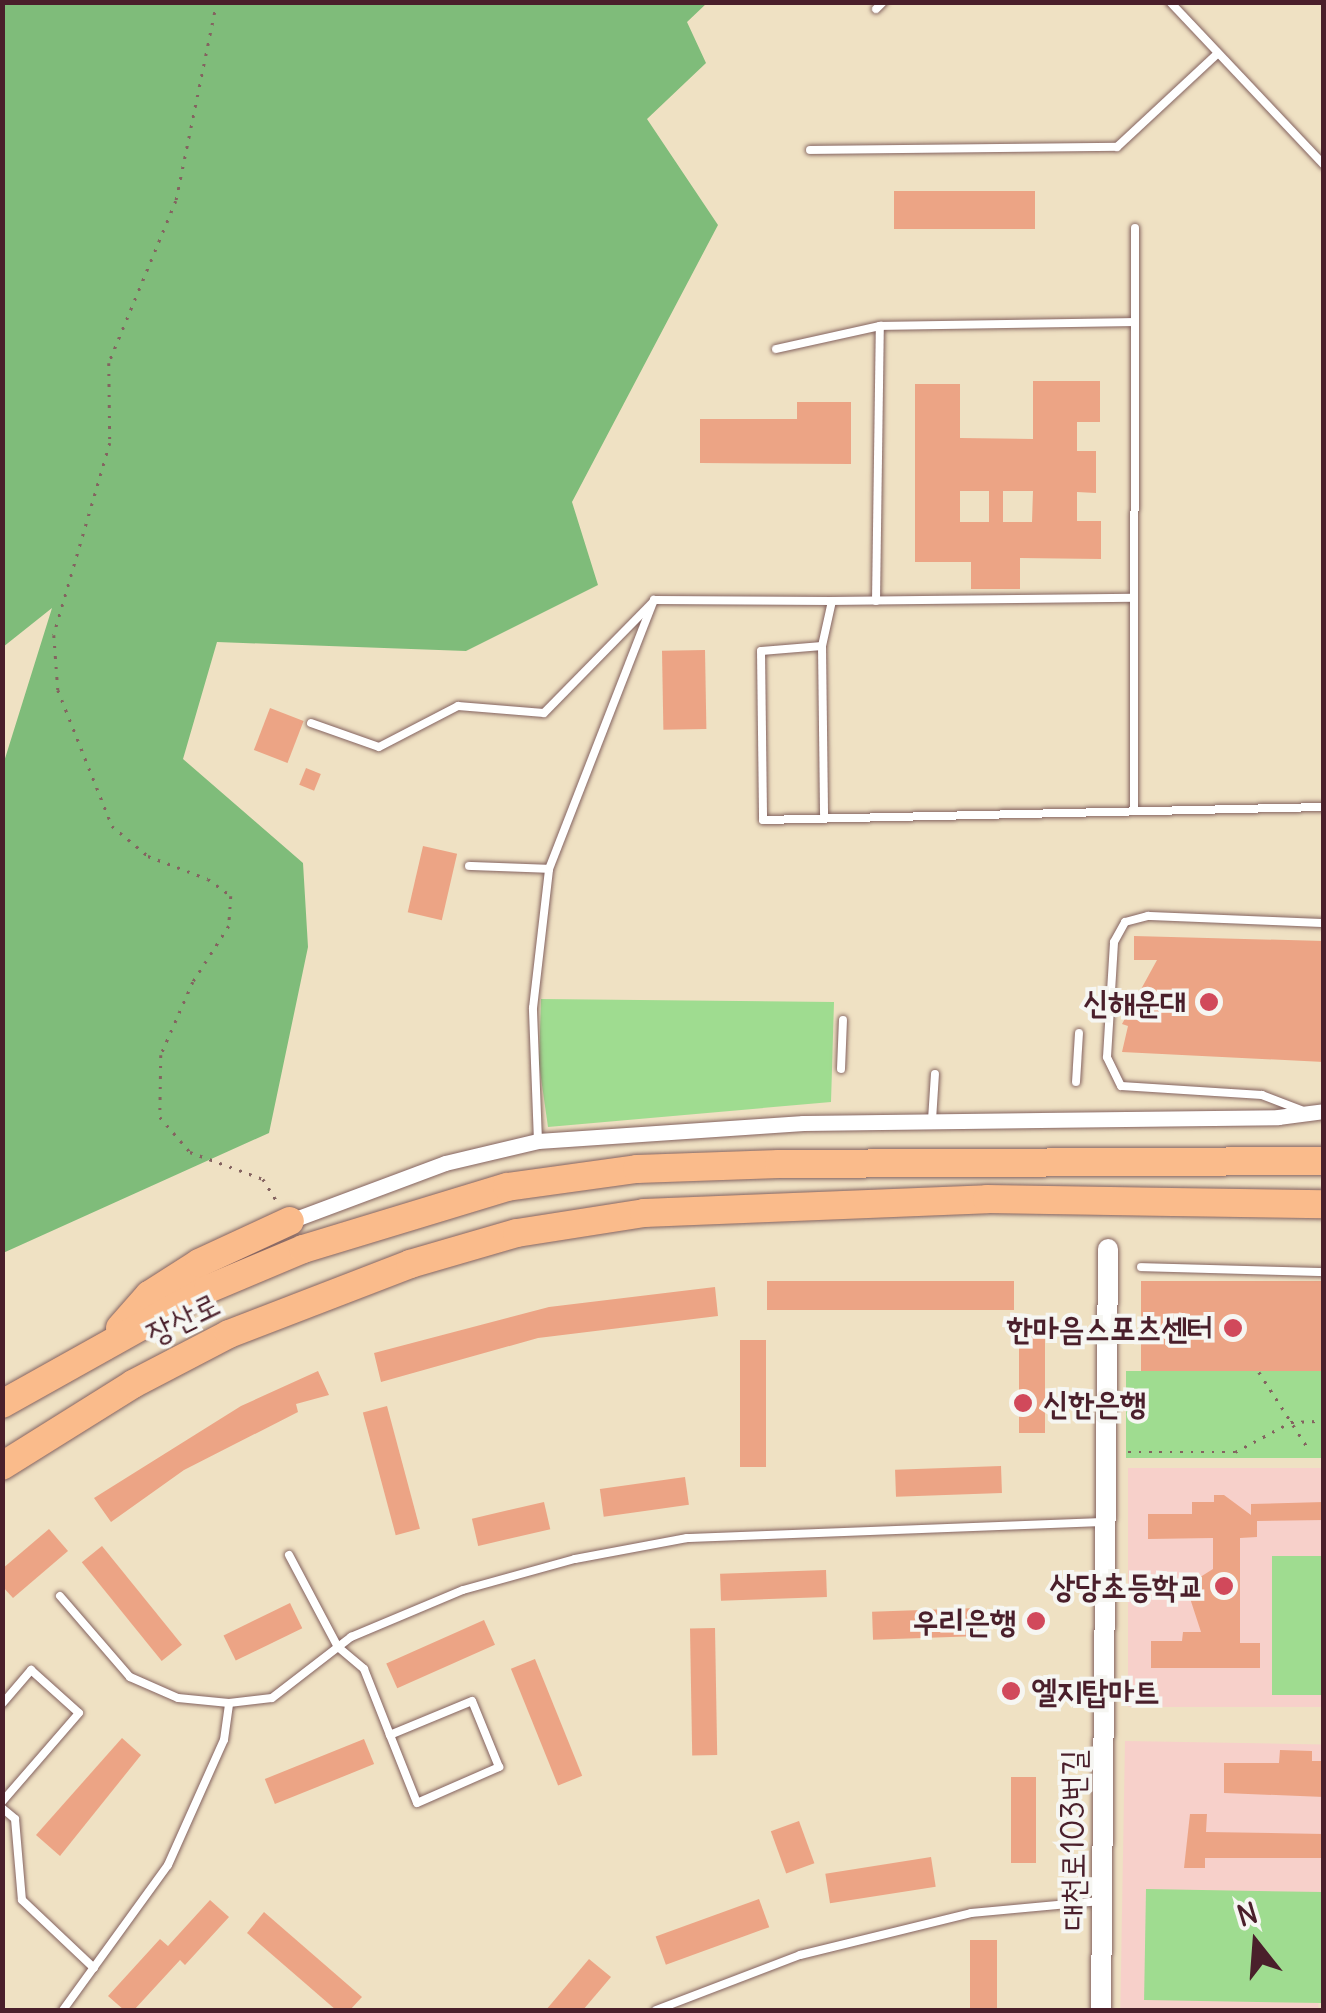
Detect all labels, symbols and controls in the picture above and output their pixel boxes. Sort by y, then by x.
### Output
place label: 신해운대 [1083,983,1186,1021]
marker: 신해운대 [1196,989,1222,1015]
street label: 장산로 [140,1285,226,1353]
place label: 한마음스포츠센터 [1007,1309,1213,1347]
marker: 한마음스포츠센터 [1222,1317,1244,1339]
place label: 신한은행 [1043,1384,1146,1422]
marker: 신한은행 [1012,1392,1034,1414]
place label: 상당초등학교 [1050,1567,1204,1605]
marker: 상당초등학교 [1213,1575,1235,1597]
place label: 우리은행 [913,1602,1016,1640]
marker: 우리은행 [1025,1610,1047,1632]
place label: 엘지탑마트 [1031,1672,1160,1710]
marker: 엘지탑마트 [1000,1680,1022,1702]
street label: 대천로103번길 [1054,1750,1092,1930]
north arrow [1206,1893,1306,1993]
text: N [1233,1894,1262,1934]

